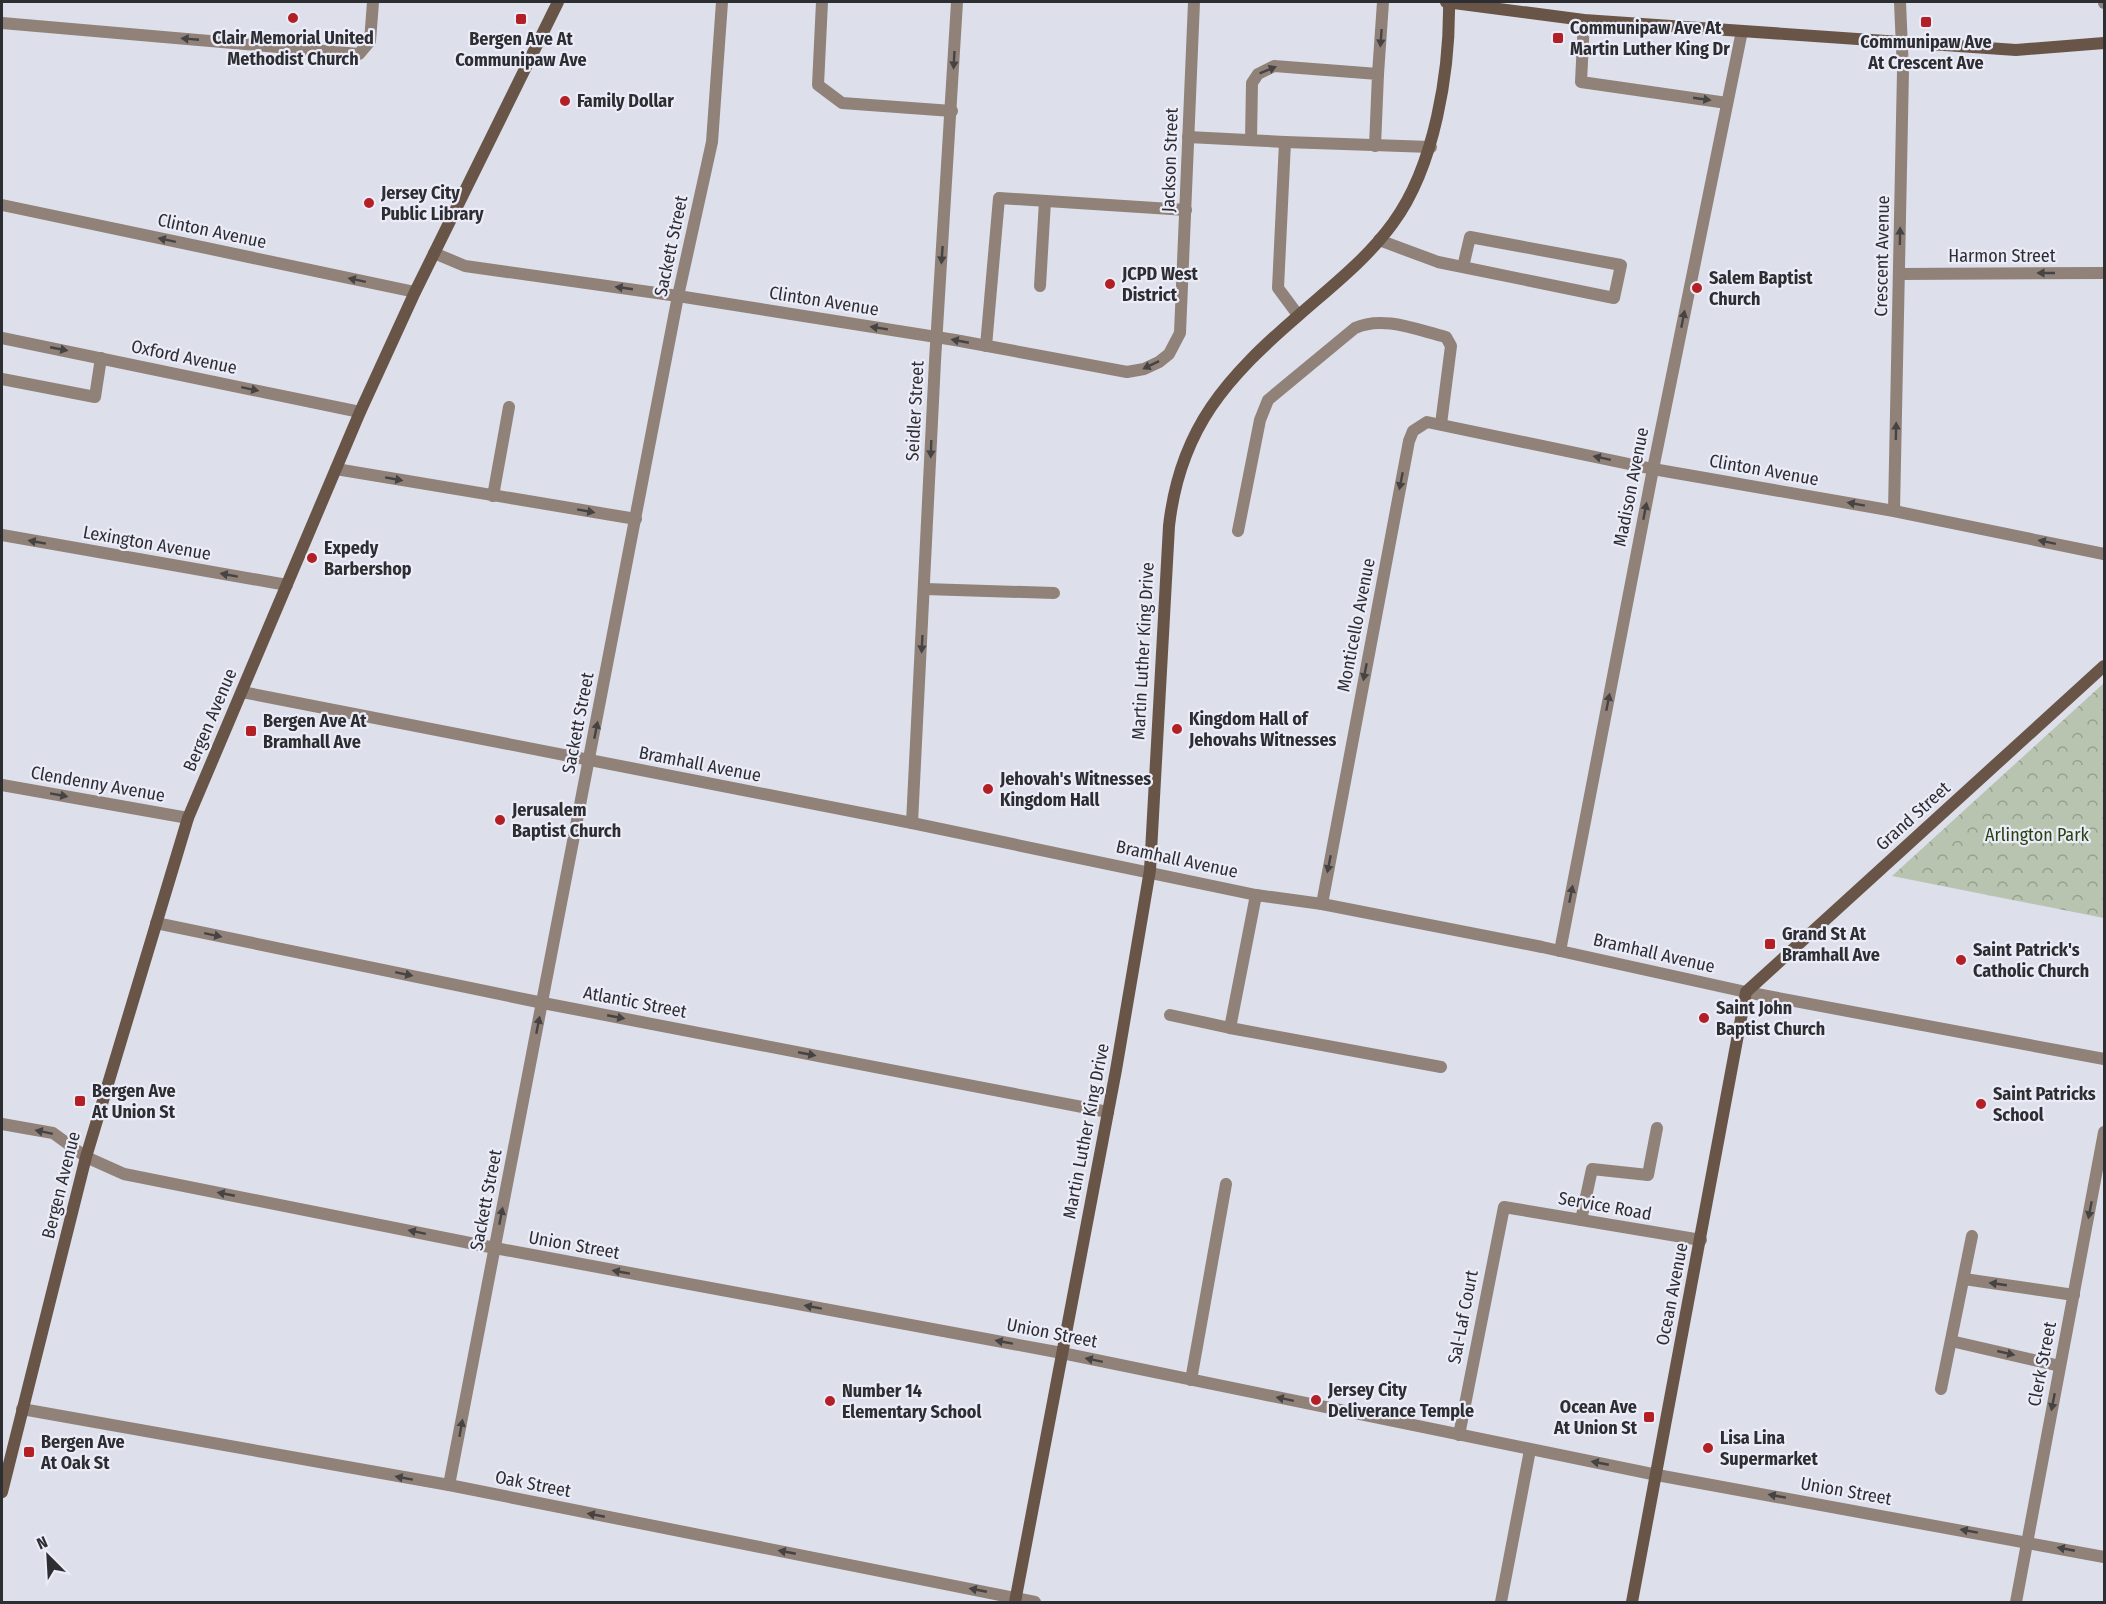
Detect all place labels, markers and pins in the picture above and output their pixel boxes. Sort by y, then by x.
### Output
marker: Clair Memorial United Methodist Church [286,11,300,25]
marker: Bergen Ave At Communipaw Ave [514,12,528,26]
marker: Communipaw Ave At Crescent Ave [1919,15,1933,29]
place label: Communipaw Ave At Martin Luther King Dr [1570,17,1730,60]
place label: Clair Memorial United Methodist Church [212,27,374,70]
place label: Bergen Ave At Communipaw Ave [455,28,587,71]
marker: Communipaw Ave At Martin Luther King Dr [1551,31,1565,45]
place label: Communipaw Ave At Crescent Ave [1860,31,1992,74]
place label: Family Dollar [577,90,674,112]
marker: Family Dollar [558,94,572,108]
place label: Jersey City Public Library [380,182,484,225]
marker: Jersey City Public Library [362,196,376,210]
place label: JCPD West District [1121,263,1199,306]
place label: Salem Baptist Church [1709,267,1813,310]
marker: JCPD West District [1103,277,1117,291]
marker: Salem Baptist Church [1690,281,1704,295]
place label: Expedy Barbershop [324,537,412,580]
marker: Expedy Barbershop [305,551,319,565]
place label: Kingdom Hall of Jehovahs Witnesses [1188,708,1337,751]
place label: Bergen Ave At Bramhall Ave [263,710,367,753]
marker: Kingdom Hall of Jehovahs Witnesses [1170,722,1184,736]
marker: Bergen Ave At Bramhall Ave [244,724,258,738]
place label: Jehovah's Witnesses Kingdom Hall [999,768,1151,811]
marker: Jehovah's Witnesses Kingdom Hall [981,782,995,796]
place label: Jerusalem Baptist Church [511,799,621,842]
marker: Jerusalem Baptist Church [493,813,507,827]
place label: Grand St At Bramhall Ave [1782,923,1880,966]
marker: Grand St At Bramhall Ave [1763,937,1777,951]
place label: Saint Patrick's Catholic Church [1973,939,2089,982]
marker: Saint Patrick's Catholic Church [1954,953,1968,967]
place label: Saint John Baptist Church [1716,997,1825,1040]
marker: Saint John Baptist Church [1697,1011,1711,1025]
place label: Bergen Ave At Union St [91,1080,176,1123]
place label: Saint Patricks School [1993,1083,2096,1126]
marker: Bergen Ave At Union St [73,1094,87,1108]
marker: Saint Patricks School [1974,1097,1988,1111]
place label: Jersey City Deliverance Temple [1327,1379,1474,1422]
place label: Number 14 Elementary School [842,1380,981,1423]
marker: Jersey City Deliverance Temple [1309,1393,1323,1407]
marker: Number 14 Elementary School [823,1394,837,1408]
place label: Ocean Ave At Union St [1553,1396,1638,1439]
marker: Ocean Ave At Union St [1642,1410,1656,1424]
place label: Lisa Lina Supermarket [1720,1427,1818,1470]
place label: Bergen Ave At Oak St [40,1431,125,1474]
marker: Lisa Lina Supermarket [1701,1441,1715,1455]
marker: Bergen Ave At Oak St [22,1445,36,1459]

